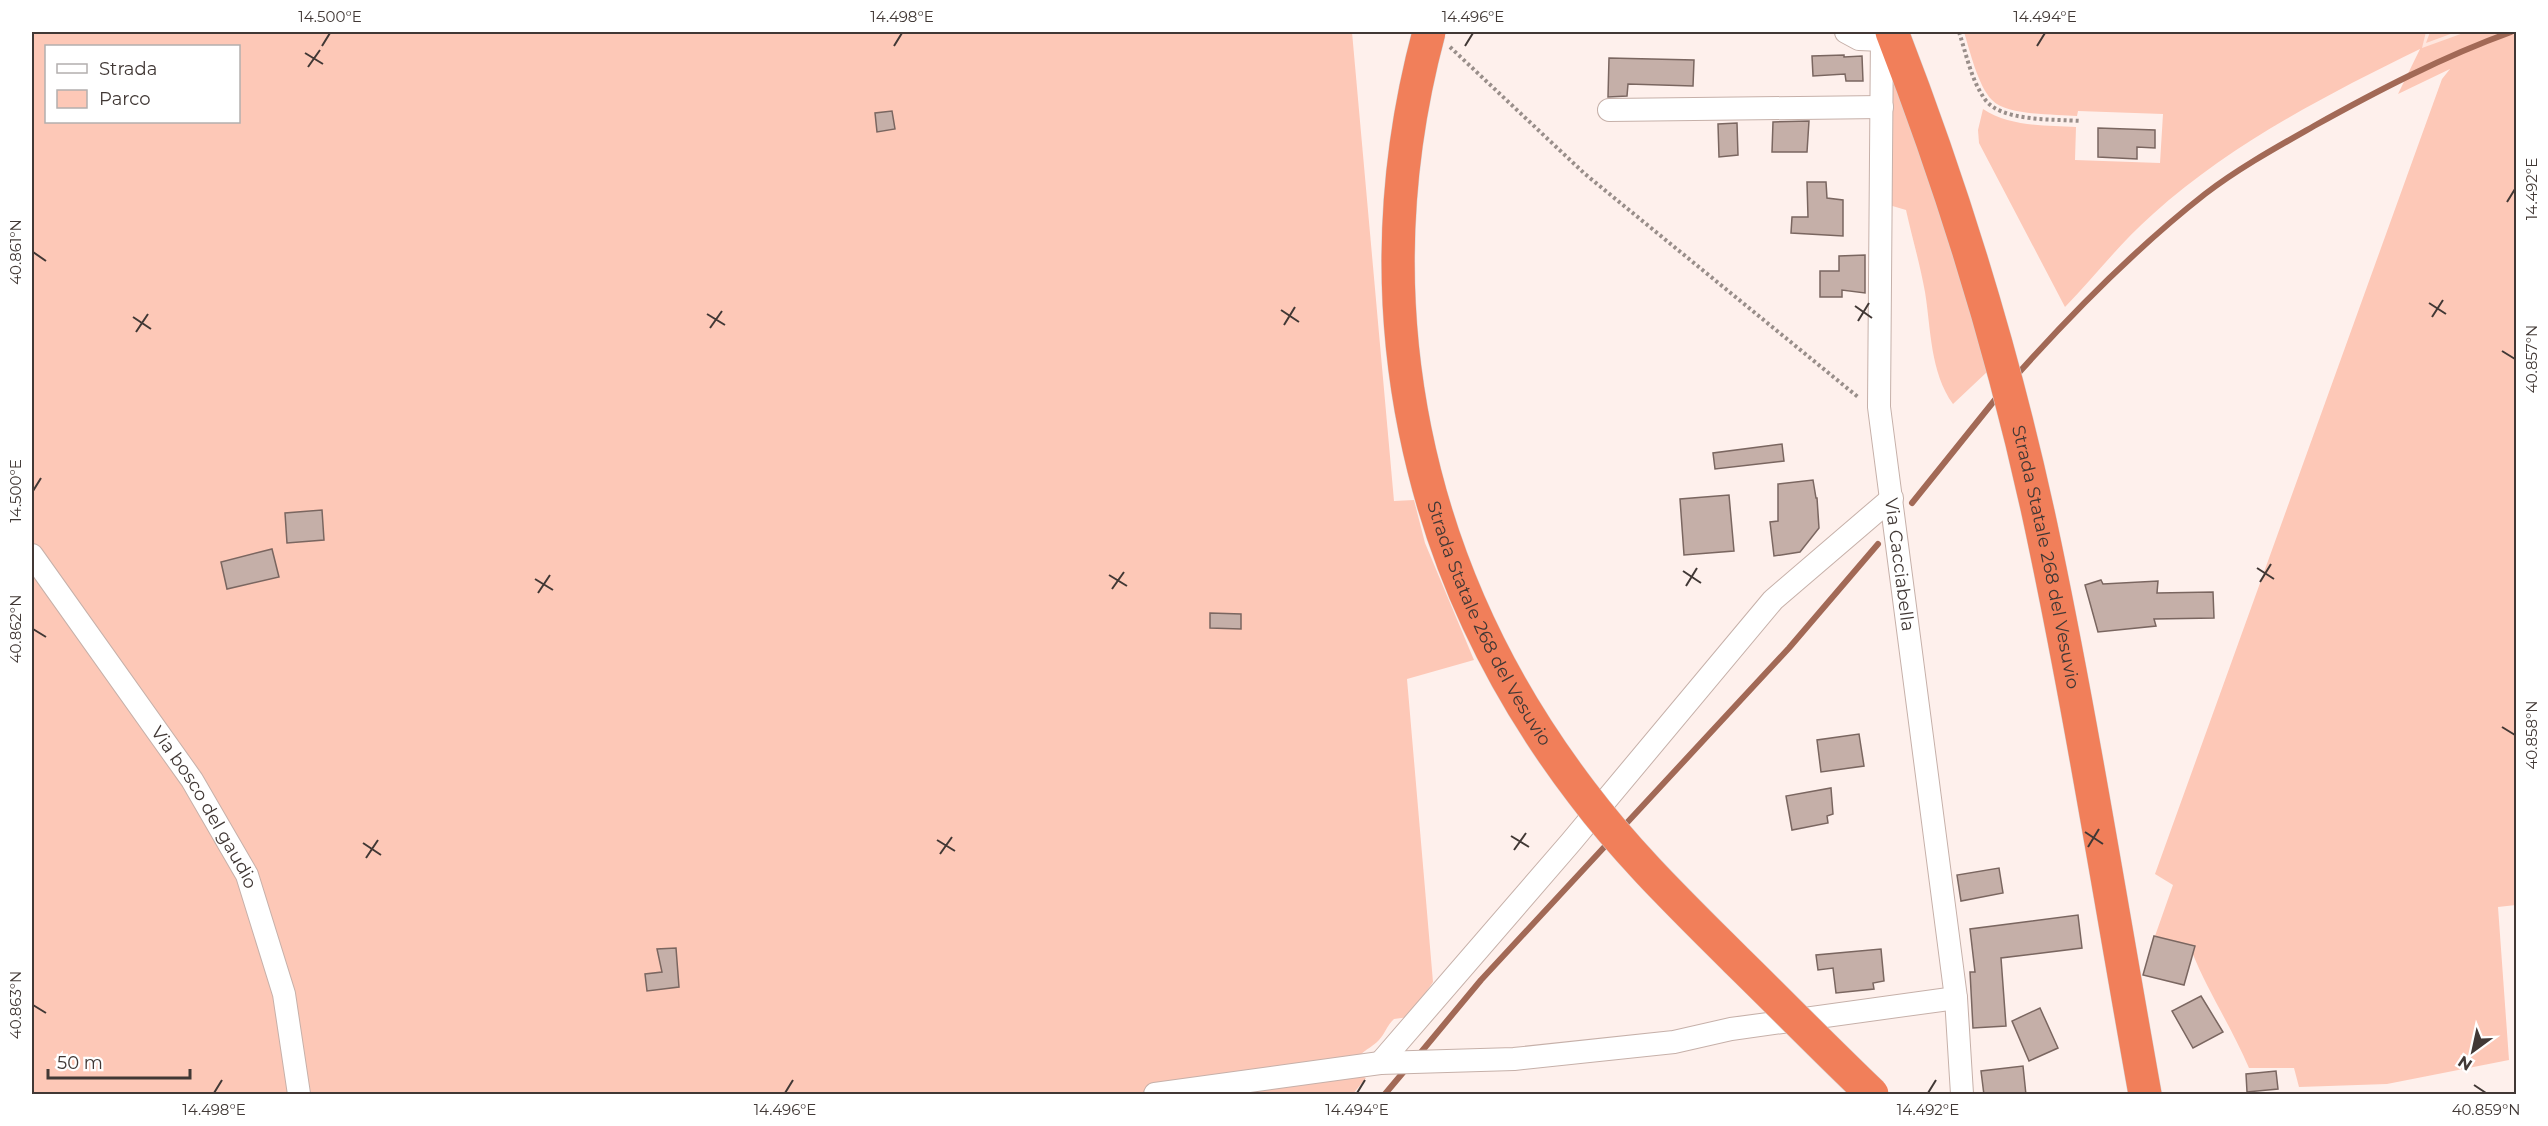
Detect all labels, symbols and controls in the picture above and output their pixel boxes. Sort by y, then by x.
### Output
text: 14.500°E [298,7,362,26]
text: 14.498°E [870,7,934,26]
text: 14.496°E [1442,7,1504,26]
text: 14.494°E [2013,7,2077,26]
legend [45,45,240,123]
text: Strada [99,58,157,80]
text: Parco [99,88,151,110]
text: 14.492°E [2522,158,2541,220]
text: 40.861°N [6,219,25,285]
text: 40.857°N [2522,325,2541,393]
street label: Strada Statale 268 del Vesuvio [2007,423,2084,691]
text: 14.500°E [6,459,25,523]
street label: Via Cacciabella [1880,497,1919,633]
street label: Strada Statale 268 del Vesuvio [1422,498,1556,750]
text: 40.862°N [6,595,25,663]
text: 40.858°N [2522,700,2541,770]
street label: Via bosco del gaudio [146,722,262,891]
text: 40.863°N [6,971,25,1039]
north arrow [2443,1021,2503,1081]
scale bar [48,1042,190,1080]
text: 50 m [57,1052,103,1074]
text: N [2455,1052,2476,1075]
text: 14.498°E [182,1100,246,1119]
text: 14.496°E [754,1100,816,1119]
text: 14.494°E [1325,1100,1389,1119]
text: 14.492°E [1897,1100,1959,1119]
text: 40.859°N [2452,1100,2520,1119]

